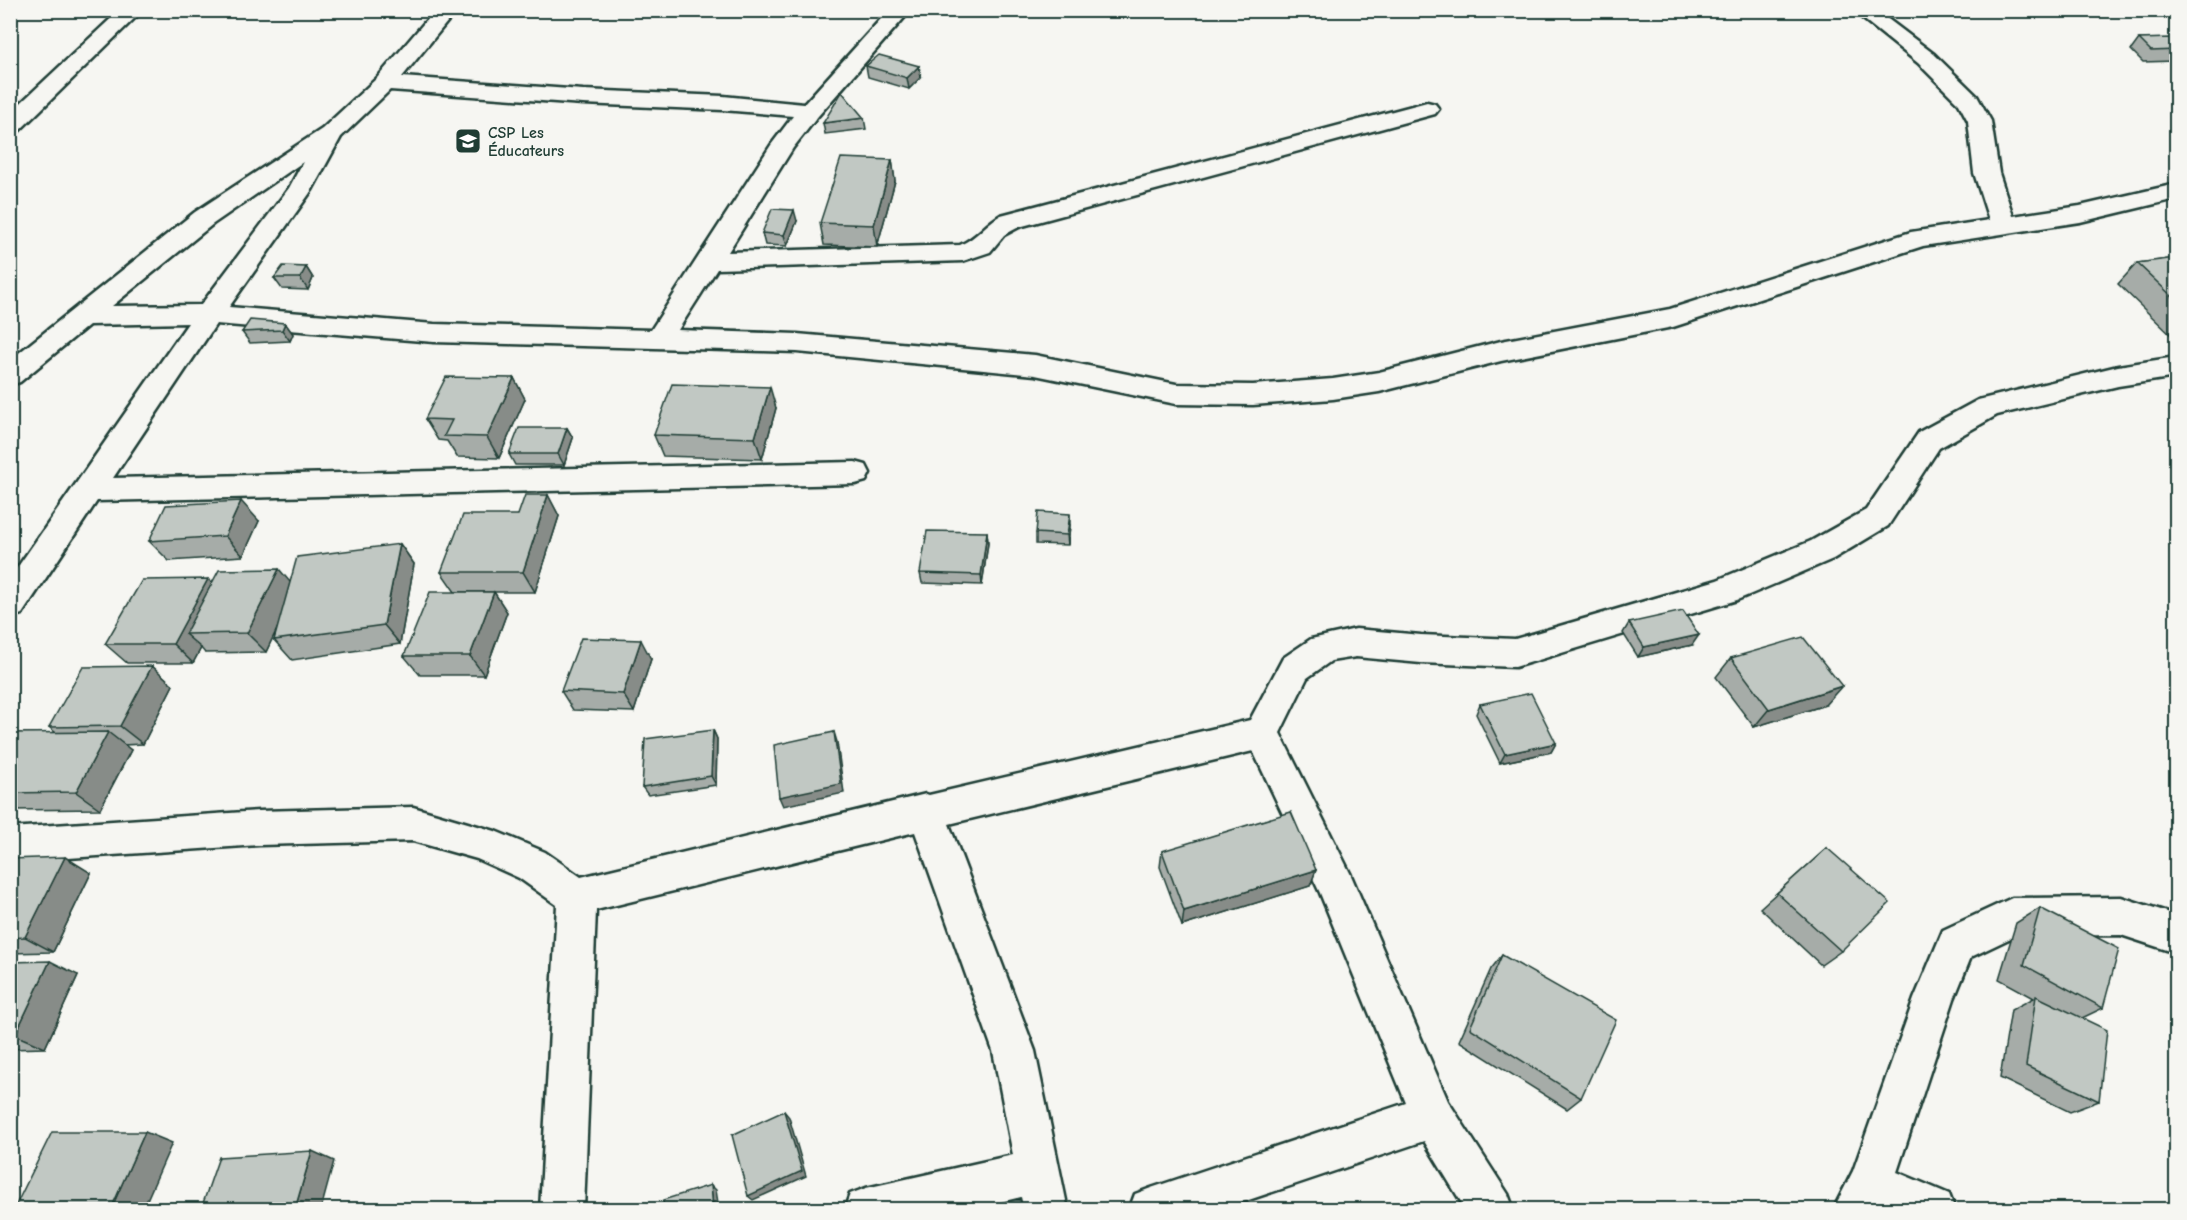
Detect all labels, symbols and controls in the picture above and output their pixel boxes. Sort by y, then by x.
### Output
place label: CSP Les Éducateurs [488,124,564,160]
school or university icon: CSP Les Éducateurs [453,126,483,156]

